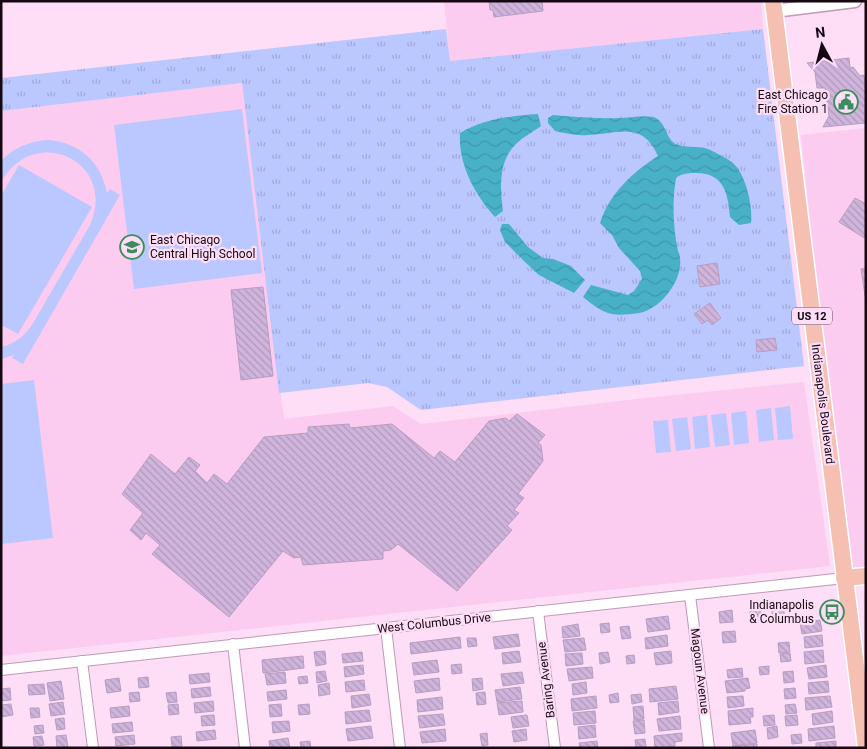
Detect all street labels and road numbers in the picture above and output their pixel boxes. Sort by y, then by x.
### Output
road number: US 12 [792,308,832,324]
street label: Indianapolis Boulevard [809,343,837,465]
street label: West Columbus Drive [377,610,491,636]
street label: Magoun Avenue [688,627,712,715]
street label: Baring Avenue [534,641,558,719]

